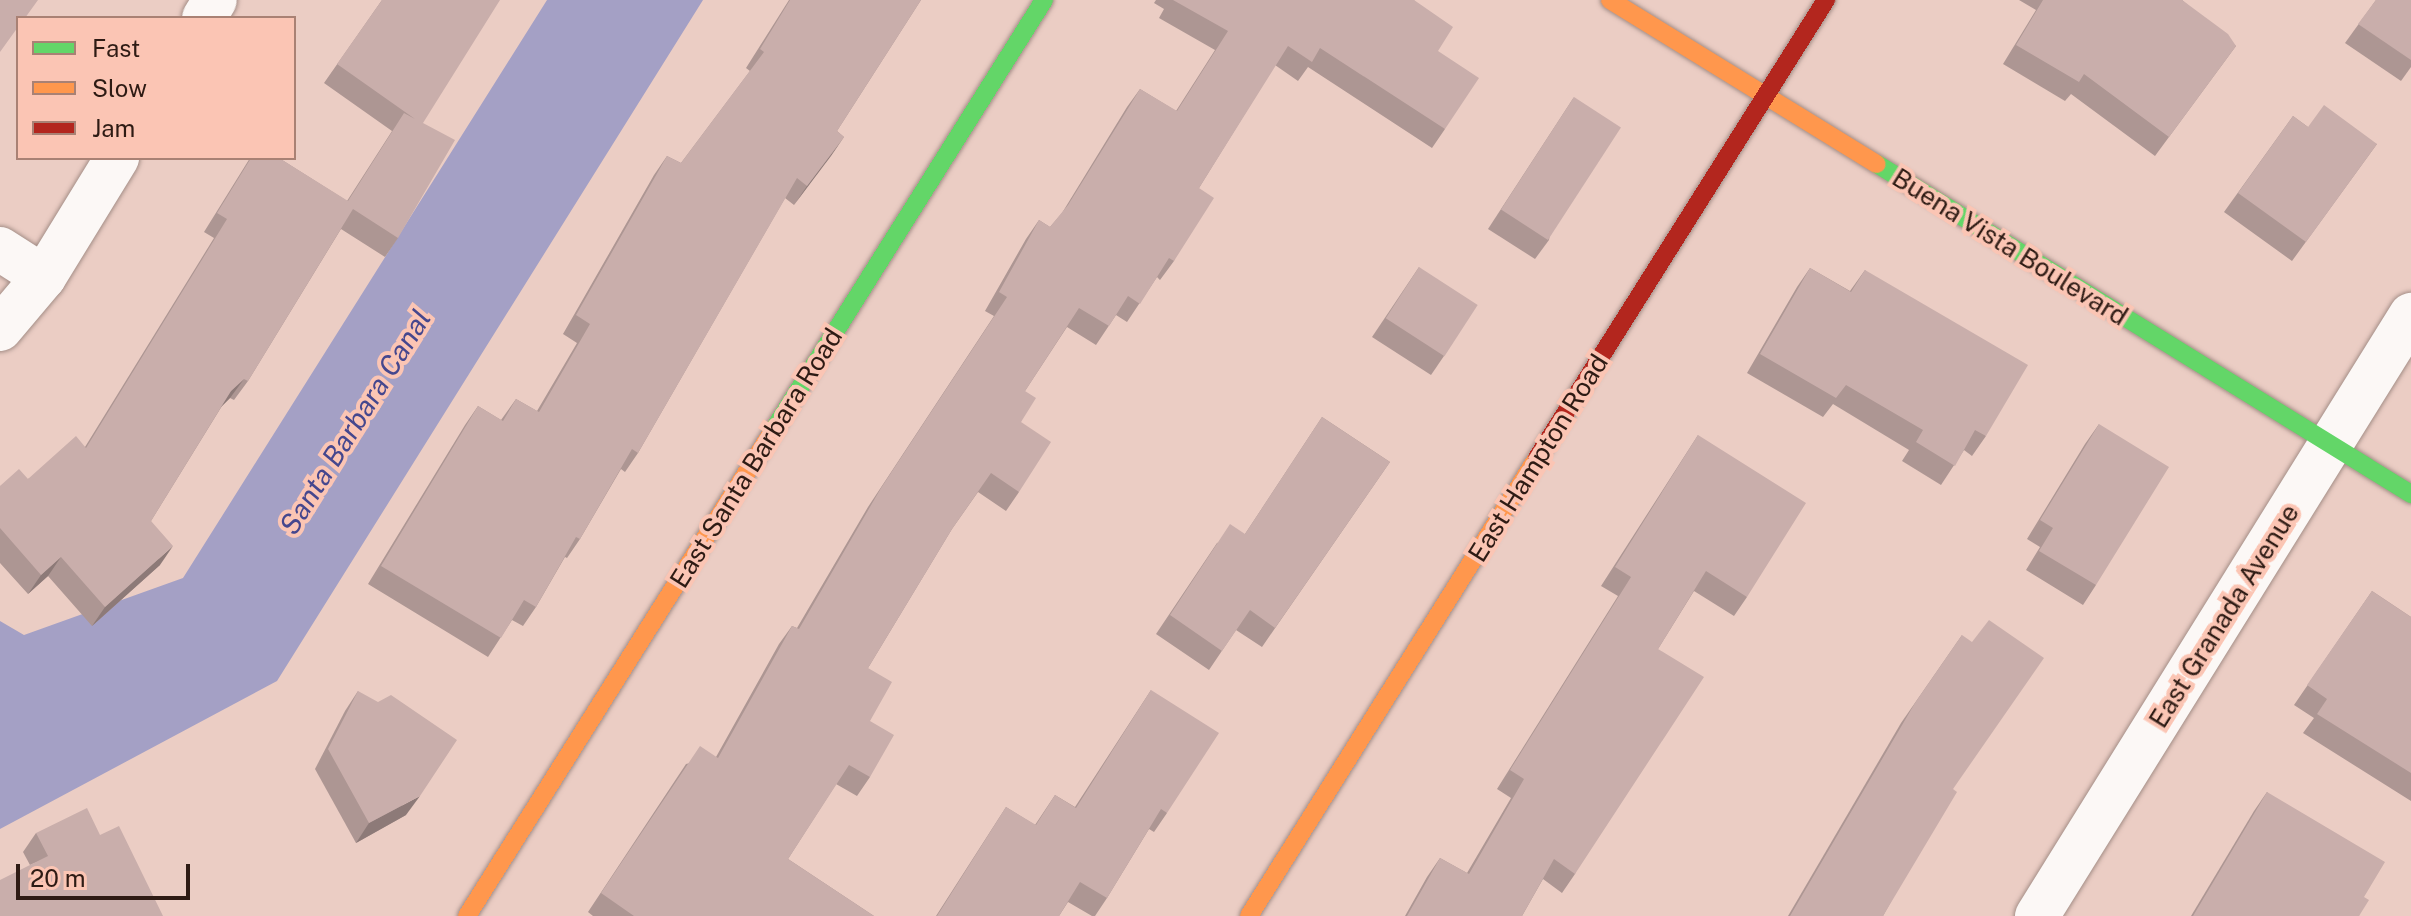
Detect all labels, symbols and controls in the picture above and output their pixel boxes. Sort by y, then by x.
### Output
legend [16,16,296,160]
text: Fast [92,34,140,62]
text: Slow [92,74,147,102]
text: Jam [92,114,135,142]
street label: Buena Vista Boulevard [1886,162,2134,332]
water label: Santa Barbara Canal [272,303,438,541]
street label: East Santa Barbara Road [663,323,849,593]
street label: East Hampton Road [1462,349,1614,567]
street label: East Granada Avenue [2143,499,2305,733]
scale bar [20,848,194,898]
text: 20 m [30,864,86,892]

